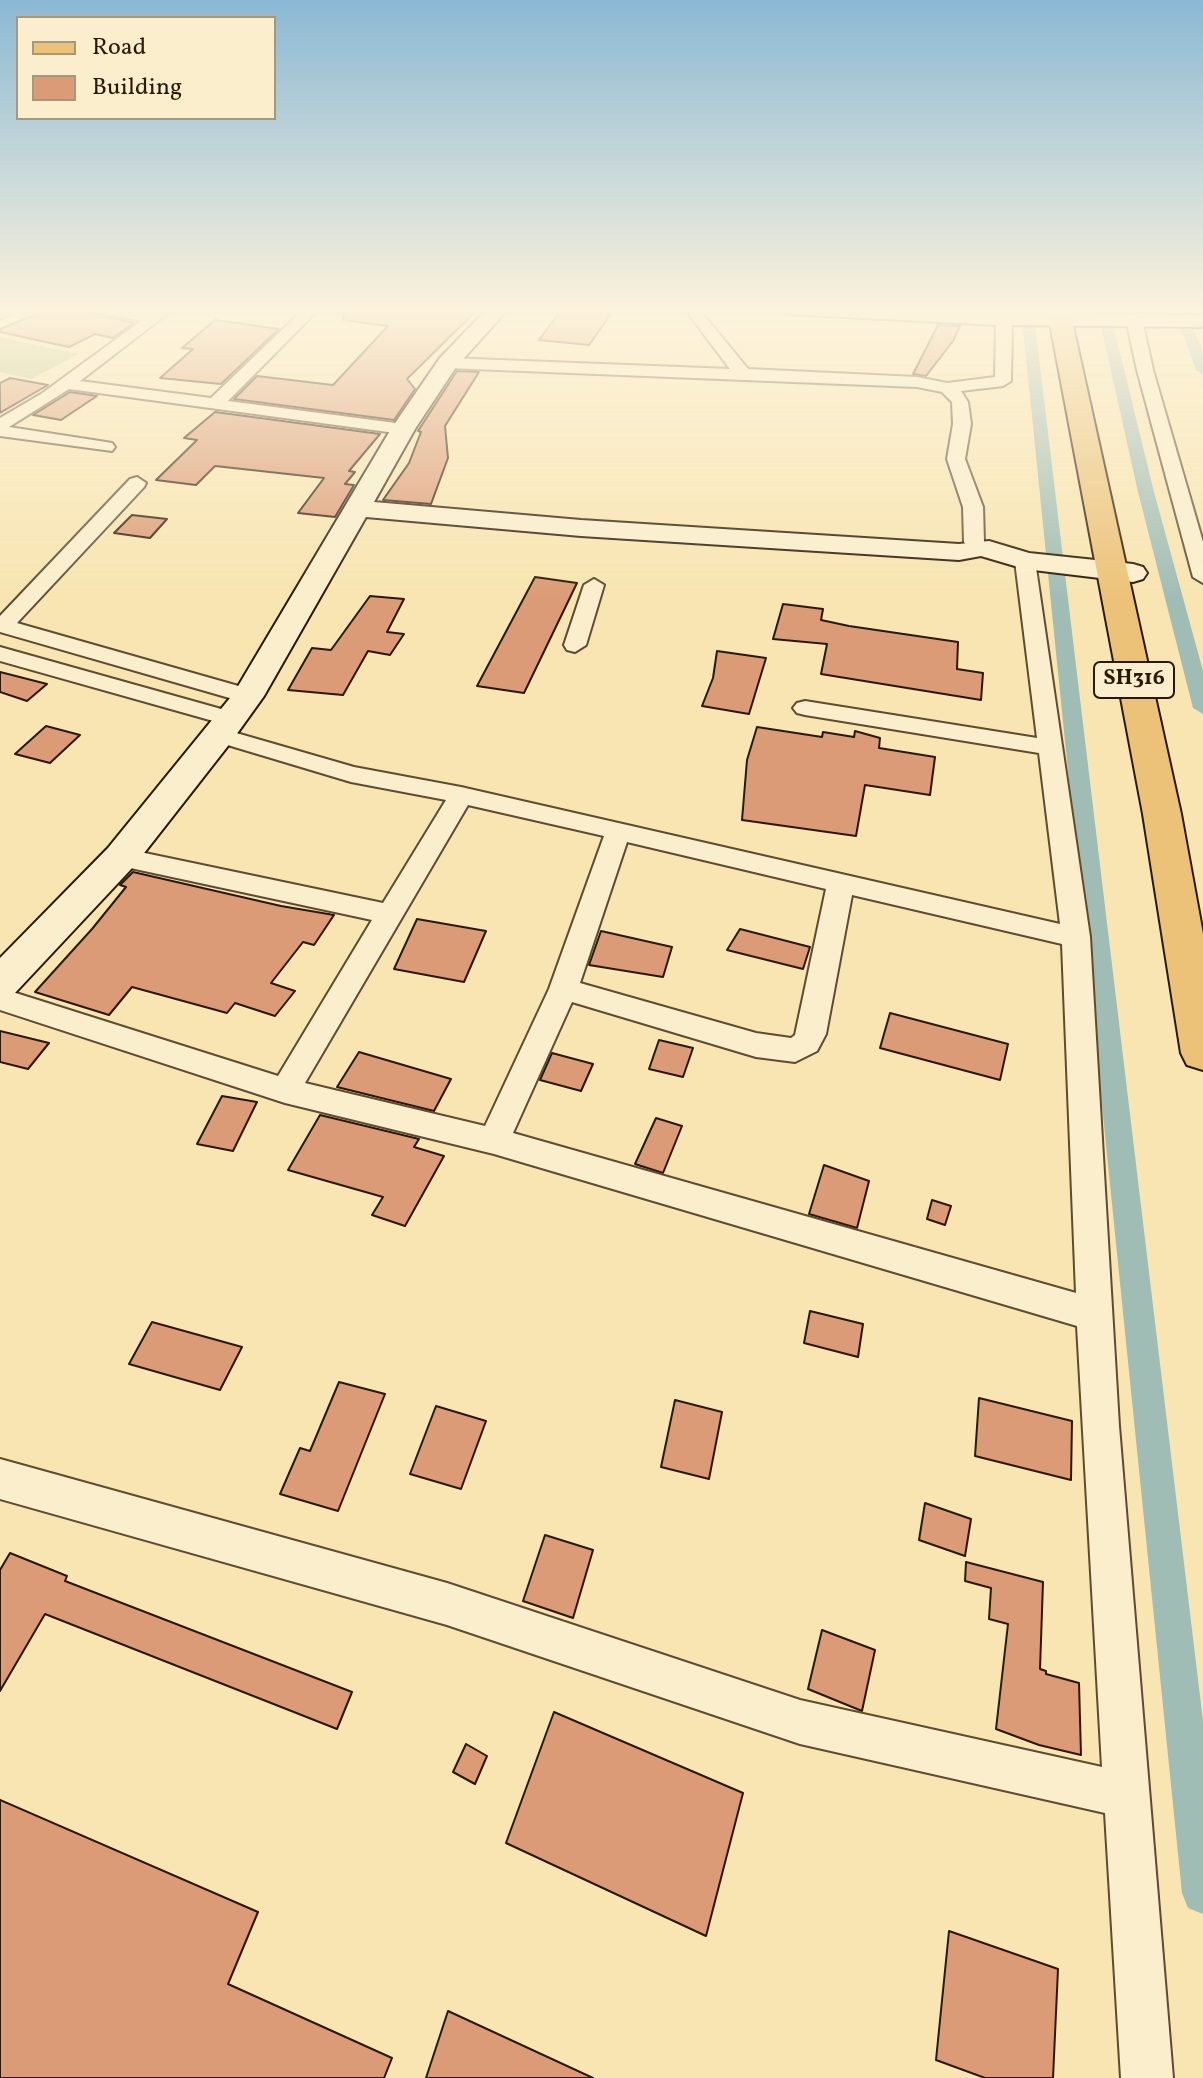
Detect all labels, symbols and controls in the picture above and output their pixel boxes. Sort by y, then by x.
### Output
legend [16,16,276,120]
text: Road [92,31,146,65]
text: Building [92,71,182,105]
road number: SH316 [1094,662,1174,698]

